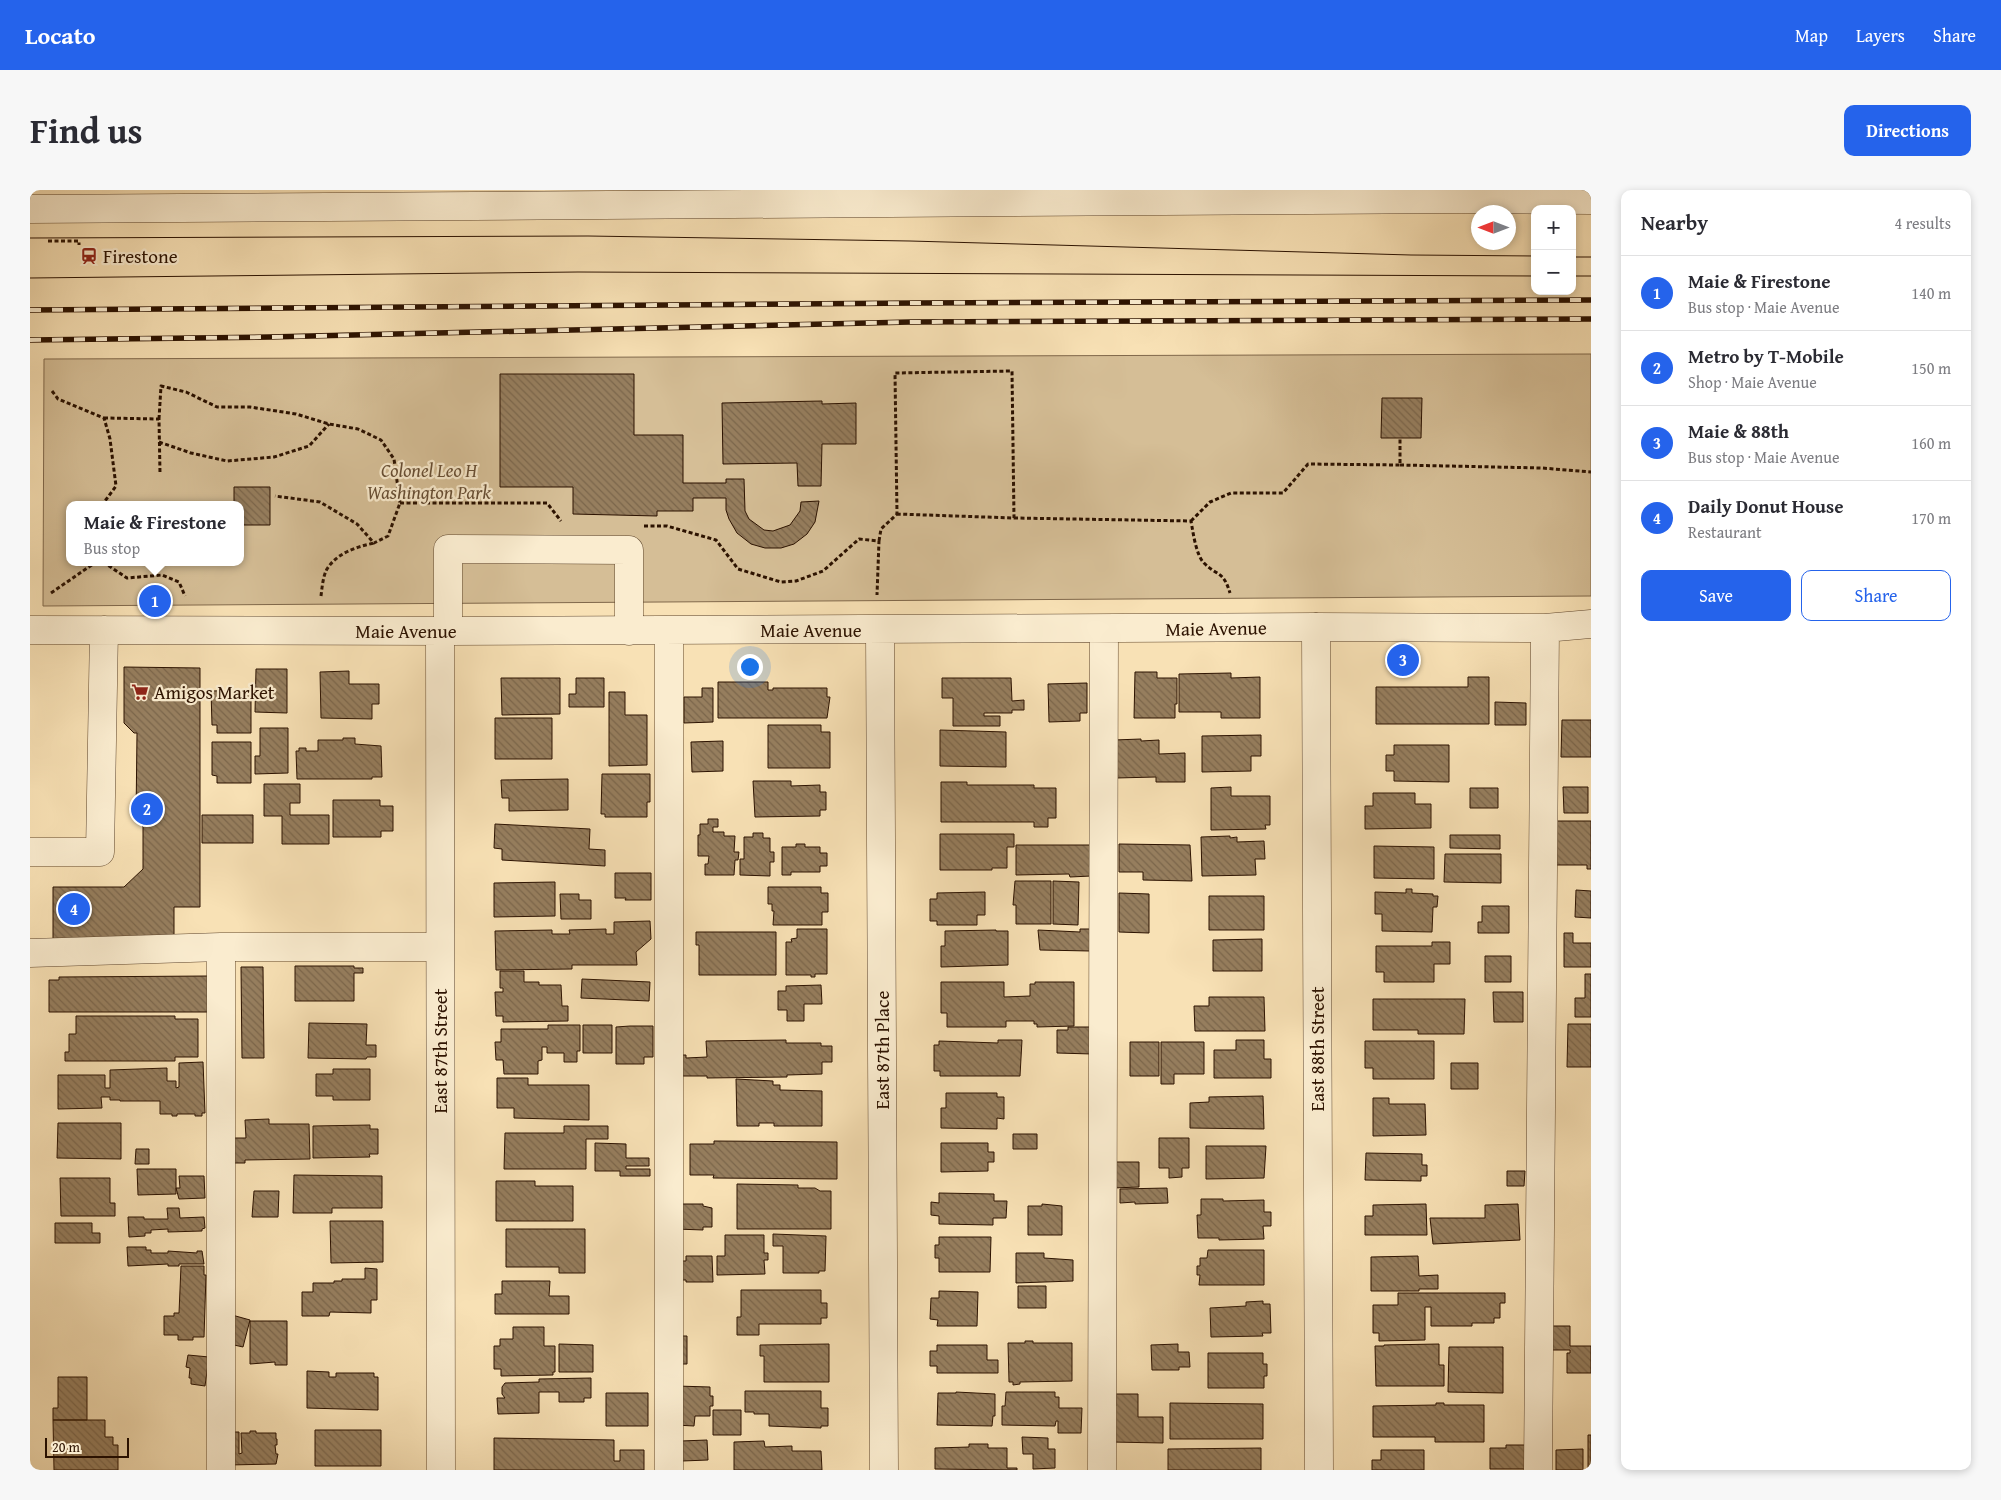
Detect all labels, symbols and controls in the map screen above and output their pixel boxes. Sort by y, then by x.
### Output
text: Locato [25,18,96,53]
text: Map [1795,22,1828,49]
text: Layers [1856,22,1905,49]
text: Share [1933,22,1976,49]
text: Find us [30,105,143,156]
button: Directions [1844,105,1971,156]
north arrow [1471,205,1516,250]
map controls [1531,205,1576,295]
button: + [1531,205,1576,250]
text: Nearby [1641,207,1708,238]
text: 4 results [1894,211,1951,235]
place label: Firestone [103,242,178,270]
station icon: Firestone [79,246,99,266]
button: − [1531,250,1576,295]
text: Maie & Firestone [1688,267,1831,295]
text: 1 [1653,281,1661,305]
text: 140 m [1911,281,1951,305]
text: Bus stop · Maie Avenue [1688,295,1839,319]
text: Metro by T-Mobile [1688,342,1844,370]
text: 2 [1653,356,1661,380]
text: 150 m [1911,356,1951,380]
text: Shop · Maie Avenue [1688,370,1817,394]
text: Maie & 88th [1688,417,1789,445]
text: 3 [1653,431,1661,455]
text: 160 m [1911,431,1951,455]
text: Bus stop · Maie Avenue [1688,445,1839,469]
park label: Colonel Leo H Washington Park [367,456,491,506]
text: Daily Donut House [1688,492,1844,520]
popup [66,501,244,566]
text: 4 [1653,506,1661,530]
text: 170 m [1911,506,1951,530]
text: Maie & Firestone [84,508,226,536]
text: Restaurant [1688,520,1762,544]
text: Bus stop [84,536,140,560]
button: Save [1641,570,1791,621]
button: Share [1801,570,1951,621]
pin: 1 [139,582,171,620]
street label: Maie Avenue [1165,613,1267,643]
street label: Maie Avenue [760,616,862,644]
street label: Maie Avenue [355,617,457,645]
pin: 3 [1387,641,1419,679]
your location [737,654,763,680]
place label: Amigos Market [154,678,275,706]
supermarket icon: Amigos Market [130,682,150,702]
pin: 2 [131,790,163,828]
pin: 4 [58,890,90,928]
street label: East 88th Street [1303,986,1331,1111]
street label: East 87th Street [426,988,454,1113]
street label: East 87th Place [868,991,896,1109]
scale bar [45,1435,129,1458]
text: 20 m [52,1437,80,1457]

